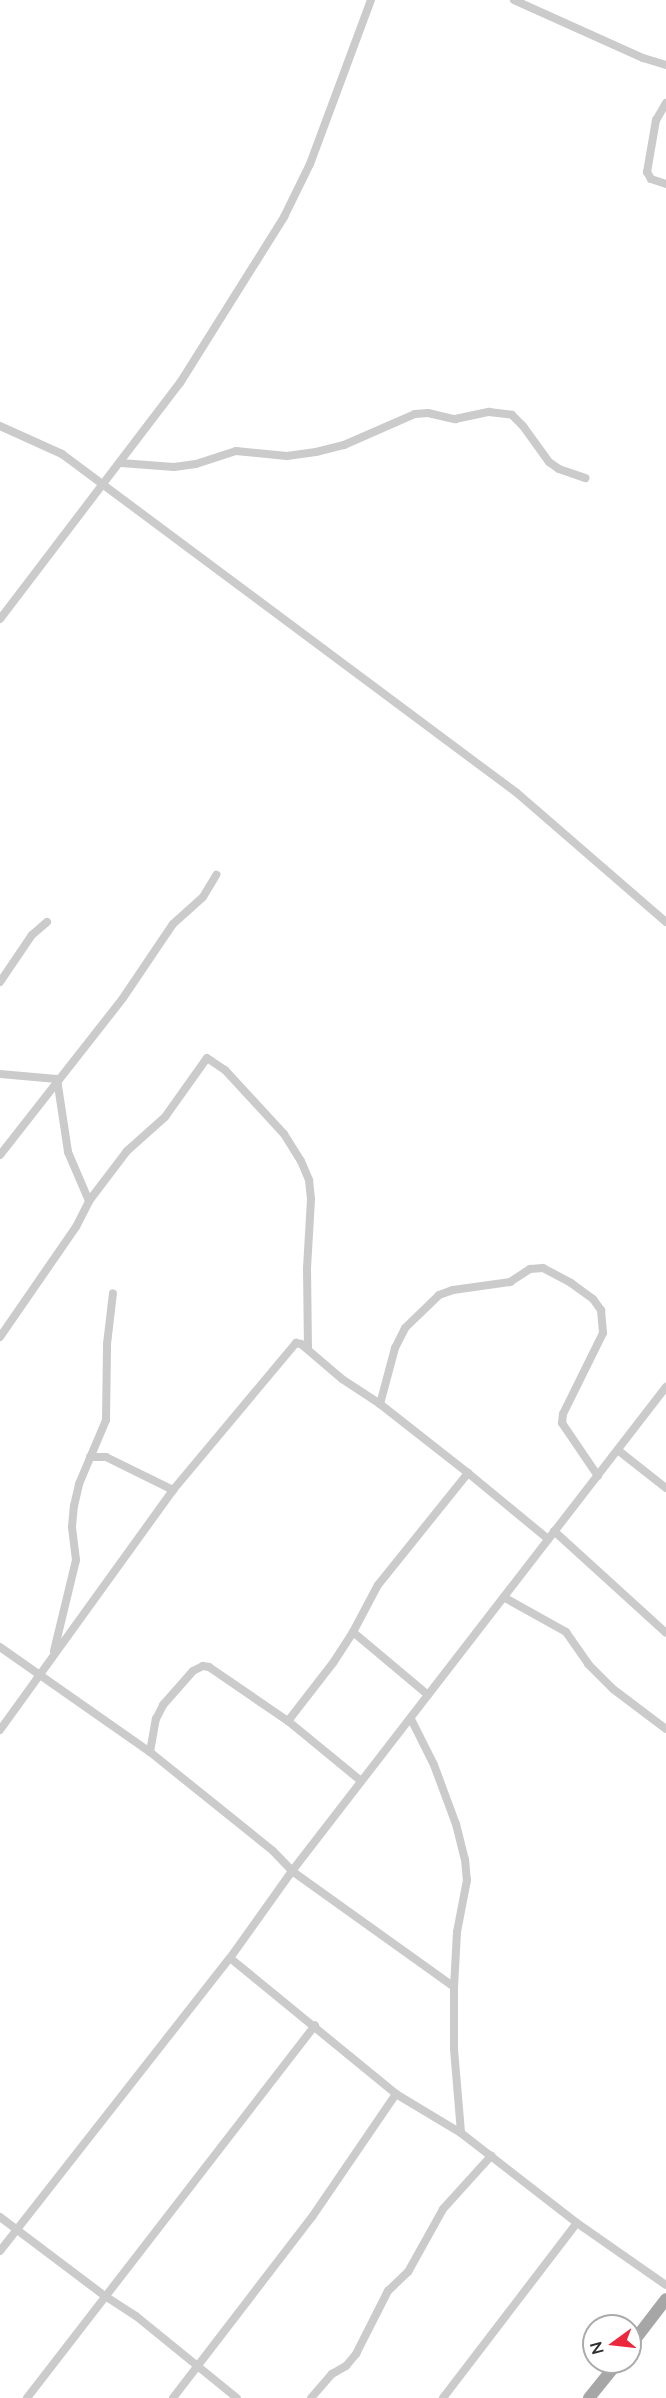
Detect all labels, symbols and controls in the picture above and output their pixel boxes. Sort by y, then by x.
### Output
north arrow [582,2314,642,2374]
text: N [585,2340,607,2357]

